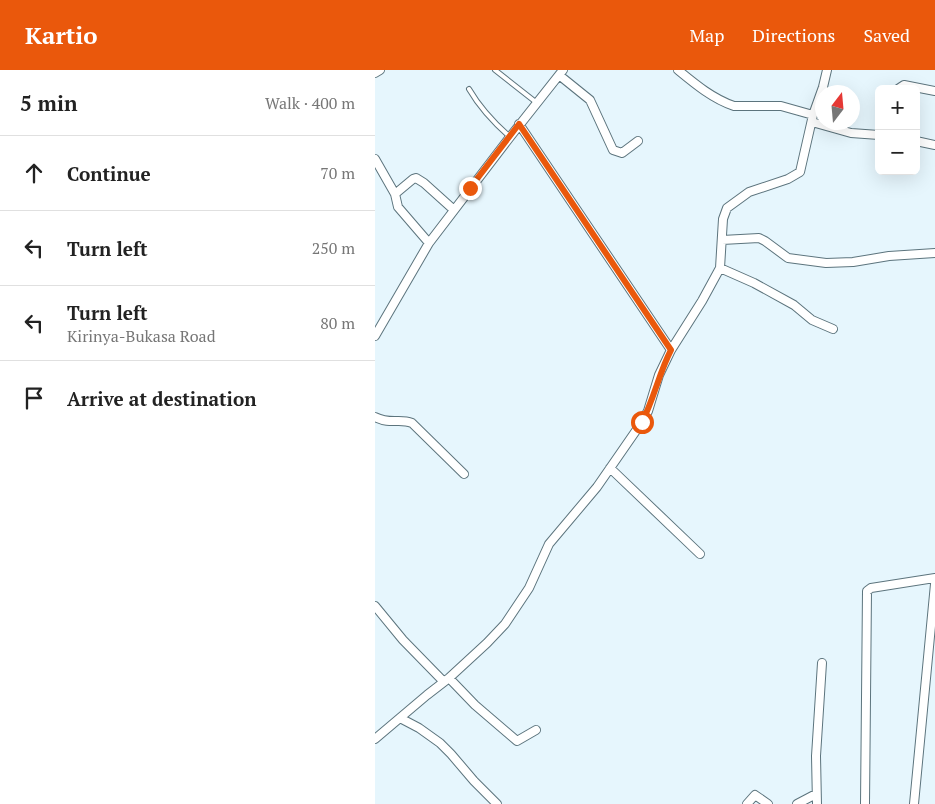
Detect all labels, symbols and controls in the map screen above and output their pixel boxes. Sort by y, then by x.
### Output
text: Kartio [25,19,98,51]
text: Map [689,23,724,47]
text: Directions [752,23,835,47]
text: Saved [863,23,910,47]
north arrow [815,85,860,130]
map controls [875,85,920,175]
button: + [875,85,920,130]
text: 5 min [20,89,77,117]
text: Walk · 400 m [265,92,355,114]
button: − [875,130,920,175]
icon: ahead [20,159,48,187]
text: Continue [67,161,151,186]
text: 70 m [320,162,355,184]
route end [459,177,482,200]
icon: left [20,234,48,262]
text: Turn left [67,236,148,261]
text: 250 m [312,237,355,259]
text: Turn left [67,300,148,325]
icon: left [20,309,48,337]
text: 80 m [320,312,355,334]
text: Kirinya-Bukasa Road [67,325,216,347]
icon: arrive [20,384,48,412]
text: Arrive at destination [67,386,256,411]
route start [631,411,654,434]

